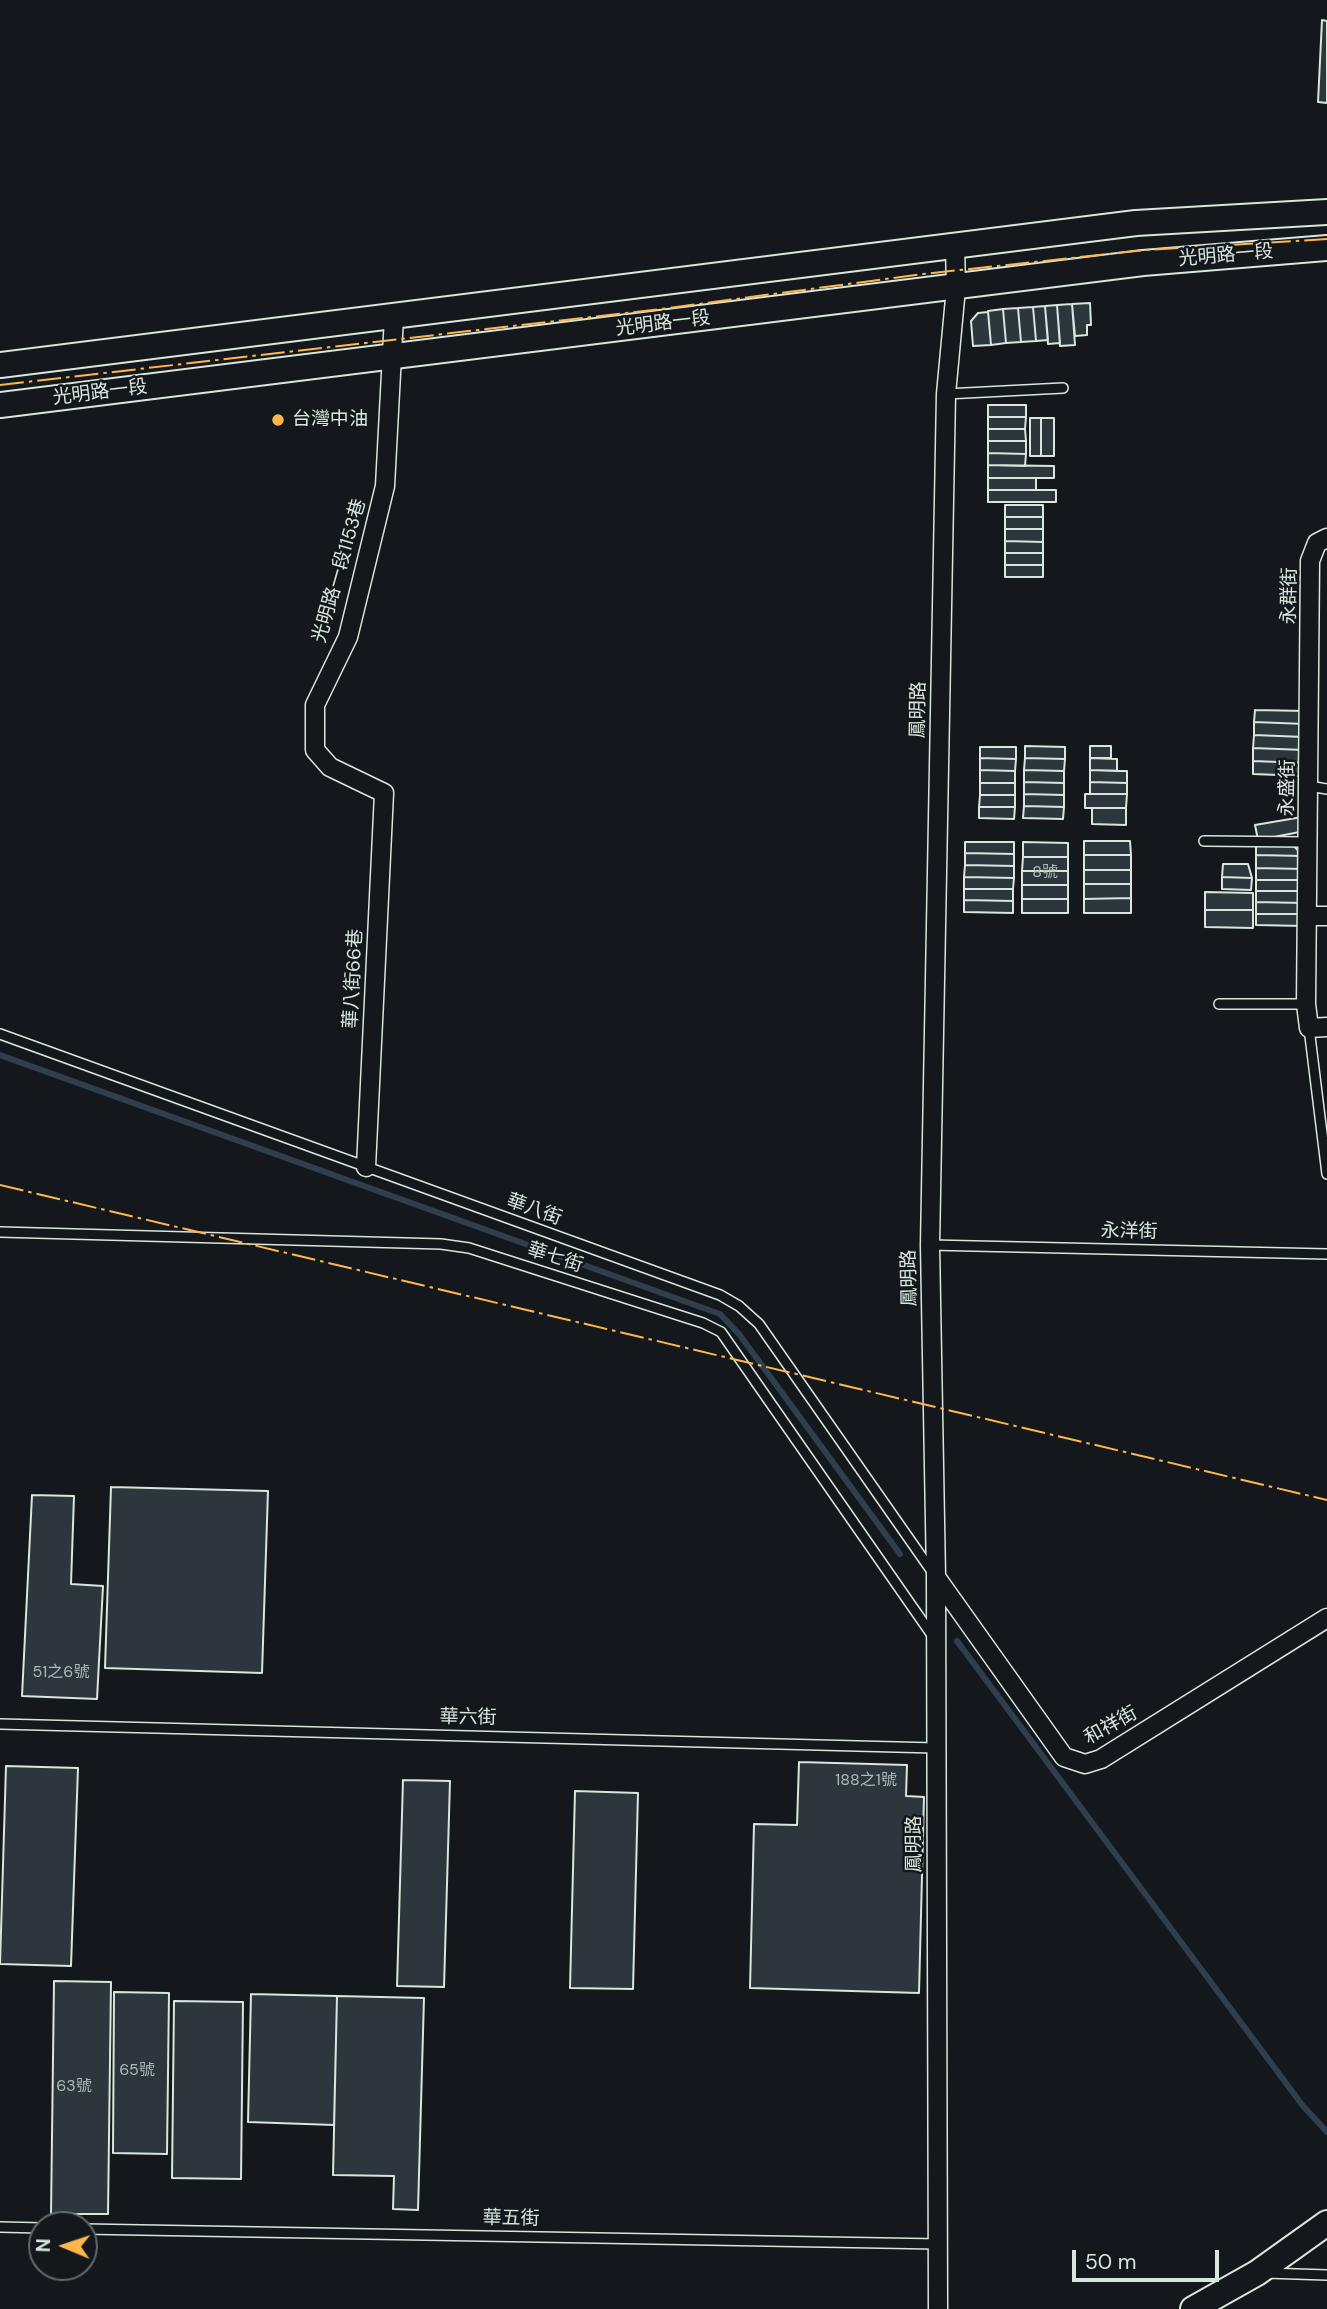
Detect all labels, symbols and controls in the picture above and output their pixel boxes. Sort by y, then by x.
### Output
street label: 光明路一段 [1178,241,1274,271]
street label: 光明路一段 [614,307,712,341]
street label: 光明路一段 [51,376,149,410]
place label: 台灣中油 [292,409,368,431]
marker: 台灣中油 [270,412,286,428]
street label: 光明路一段1153巷 [309,496,371,646]
street label: 永群街 [1278,567,1302,625]
street label: 鳳明路 [907,681,931,739]
street label: 永盛街 [1276,759,1300,817]
house number: 8號 [1032,863,1058,883]
street label: 華八街66巷 [340,929,368,1029]
street label: 華八街 [503,1190,565,1230]
street label: 永洋街 [1100,1220,1158,1244]
street label: 華七街 [524,1238,586,1278]
street label: 鳳明路 [898,1249,922,1307]
house number: 51之6號 [33,1663,89,1683]
street label: 和祥街 [1081,1702,1141,1750]
street label: 華六街 [439,1706,497,1730]
house number: 188之1號 [835,1771,897,1791]
street label: 鳳明路 [904,1816,926,1872]
house number: 65號 [119,2061,155,2081]
house number: 63號 [56,2077,92,2097]
street label: 華五街 [482,2207,540,2231]
north arrow [28,2211,98,2281]
scale bar [1075,2236,1222,2280]
text: N [31,2238,56,2253]
text: 50 m [1085,2248,1136,2276]

